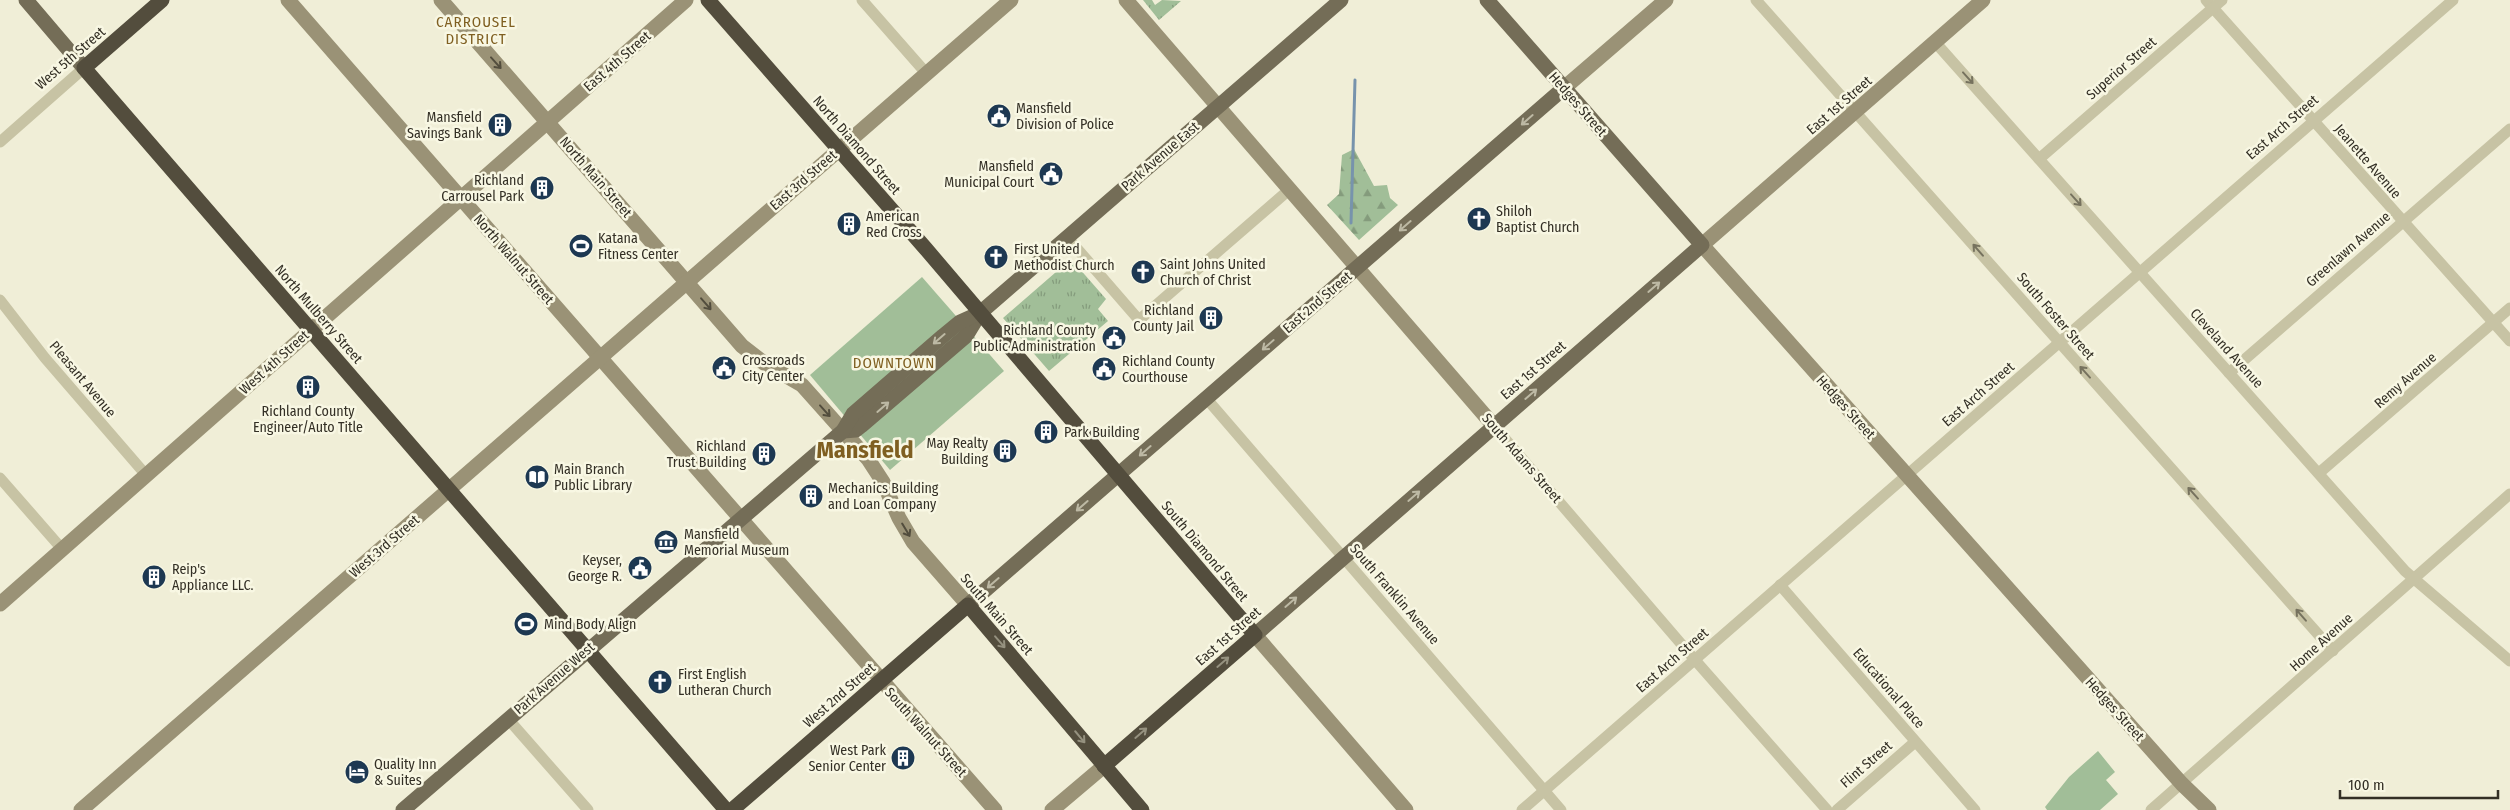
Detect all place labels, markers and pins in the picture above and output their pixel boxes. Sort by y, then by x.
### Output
place label: Mansfield Division of Police [1016,100,1114,133]
public building icon: Mansfield Division of Police [986,103,1012,129]
place label: Mansfield Savings Bank [407,109,482,142]
building icon: Mansfield Savings Bank [487,112,513,138]
place label: Mansfield Municipal Court [944,158,1034,191]
public building icon: Mansfield Municipal Court [1038,161,1064,187]
place label: Richland Carrousel Park [441,172,524,205]
building icon: Richland Carrousel Park [529,175,555,201]
place label: Shiloh Baptist Church [1496,203,1579,236]
church icon: Shiloh Baptist Church [1466,206,1492,232]
place label: American Red Cross [866,208,922,241]
building icon: American Red Cross [836,211,862,237]
place label: Katana Fitness Center [598,230,679,263]
sports icon: Katana Fitness Center [568,233,594,259]
place label: First United Methodist Church [1014,241,1115,274]
church icon: First United Methodist Church [983,244,1009,270]
place label: Saint Johns United Church of Christ [1160,256,1266,289]
church icon: Saint Johns United Church of Christ [1130,259,1156,285]
place label: Richland County Jail [1133,302,1194,335]
building icon: Richland County Jail [1198,305,1224,331]
place label: Richland County Public Administration [973,322,1097,355]
public building icon: Richland County Public Administration [1101,325,1127,351]
place label: Crossroads City Center [742,352,805,385]
place label: Richland County Courthouse [1122,353,1216,386]
public building icon: Crossroads City Center [711,355,737,381]
public building icon: Richland County Courthouse [1091,356,1117,382]
building icon: Richland County Engineer/Auto Title [295,374,321,400]
place label: Richland County Engineer/Auto Title [253,403,363,436]
building icon: Park Building [1033,419,1059,445]
place label: Park Building [1064,424,1140,441]
place label: May Realty Building [926,435,989,468]
place label: Richland Trust Building [667,438,746,471]
building icon: May Realty Building [992,438,1018,464]
building icon: Richland Trust Building [751,441,777,467]
place label: Main Branch Public Library [554,461,633,494]
library icon: Main Branch Public Library [524,464,550,490]
place label: Mechanics Building and Loan Company [828,480,939,513]
building icon: Mechanics Building and Loan Company [798,483,824,509]
place label: Mansfield Memorial Museum [684,526,789,559]
museum icon: Mansfield Memorial Museum [653,529,679,555]
place label: Keyser, George R. [568,552,622,585]
public building icon: Keyser, George R. [627,555,653,581]
place label: Reip's Appliance LLC. [172,561,254,594]
building icon: Reip's Appliance LLC. [141,564,167,590]
sports icon: Mind Body Align [513,611,539,637]
place label: Mind Body Align [544,616,636,633]
place label: First English Lutheran Church [678,666,772,699]
church icon: First English Lutheran Church [647,669,673,695]
place label: West Park Senior Center [808,742,886,775]
building icon: West Park Senior Center [890,745,916,771]
place label: Quality Inn & Suites [374,756,437,789]
hotel icon: Quality Inn & Suites [344,759,370,785]

